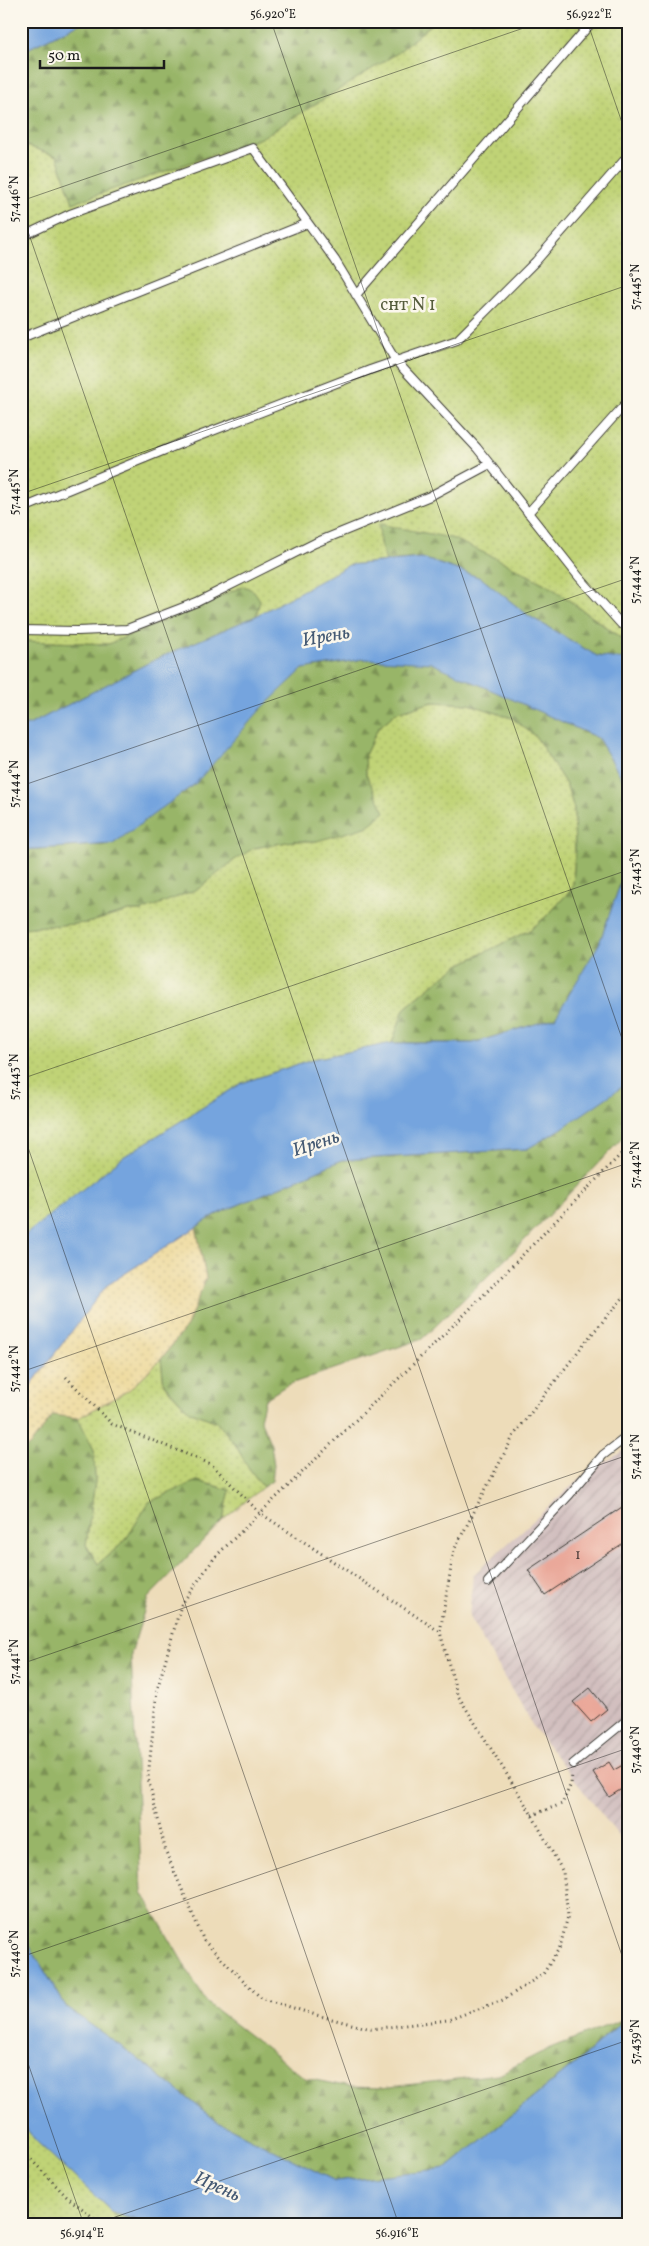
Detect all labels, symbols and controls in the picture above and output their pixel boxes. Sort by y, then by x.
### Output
text: 56.920°E [250,7,296,23]
text: 56.922°E [566,7,612,23]
scale bar [40,38,164,70]
text: 50 m [48,46,80,67]
text: 57.446°N [7,175,23,222]
text: 57.445°N [628,264,644,310]
park label: снт N 1 [380,293,436,318]
text: 57.445°N [7,469,23,515]
text: 57.444°N [628,556,644,604]
water label: Ирень [300,620,352,654]
text: 57.444°N [7,760,23,808]
text: 57.443°N [628,849,644,895]
text: 57.443°N [7,1054,23,1100]
water label: Ирень [289,1124,343,1164]
text: 57.442°N [628,1141,644,1189]
text: 57.442°N [7,1345,23,1393]
text: 57.441°N [628,1434,644,1480]
house number: 1 [575,1545,581,1566]
text: 57.441°N [7,1639,23,1685]
text: 57.440°N [628,1726,644,1774]
text: 57.440°N [7,1930,23,1978]
text: 57.439°N [628,2019,644,2065]
water label: Ирень [190,2165,244,2209]
text: 56.914°E [60,2226,104,2242]
text: 56.916°E [375,2226,419,2242]

